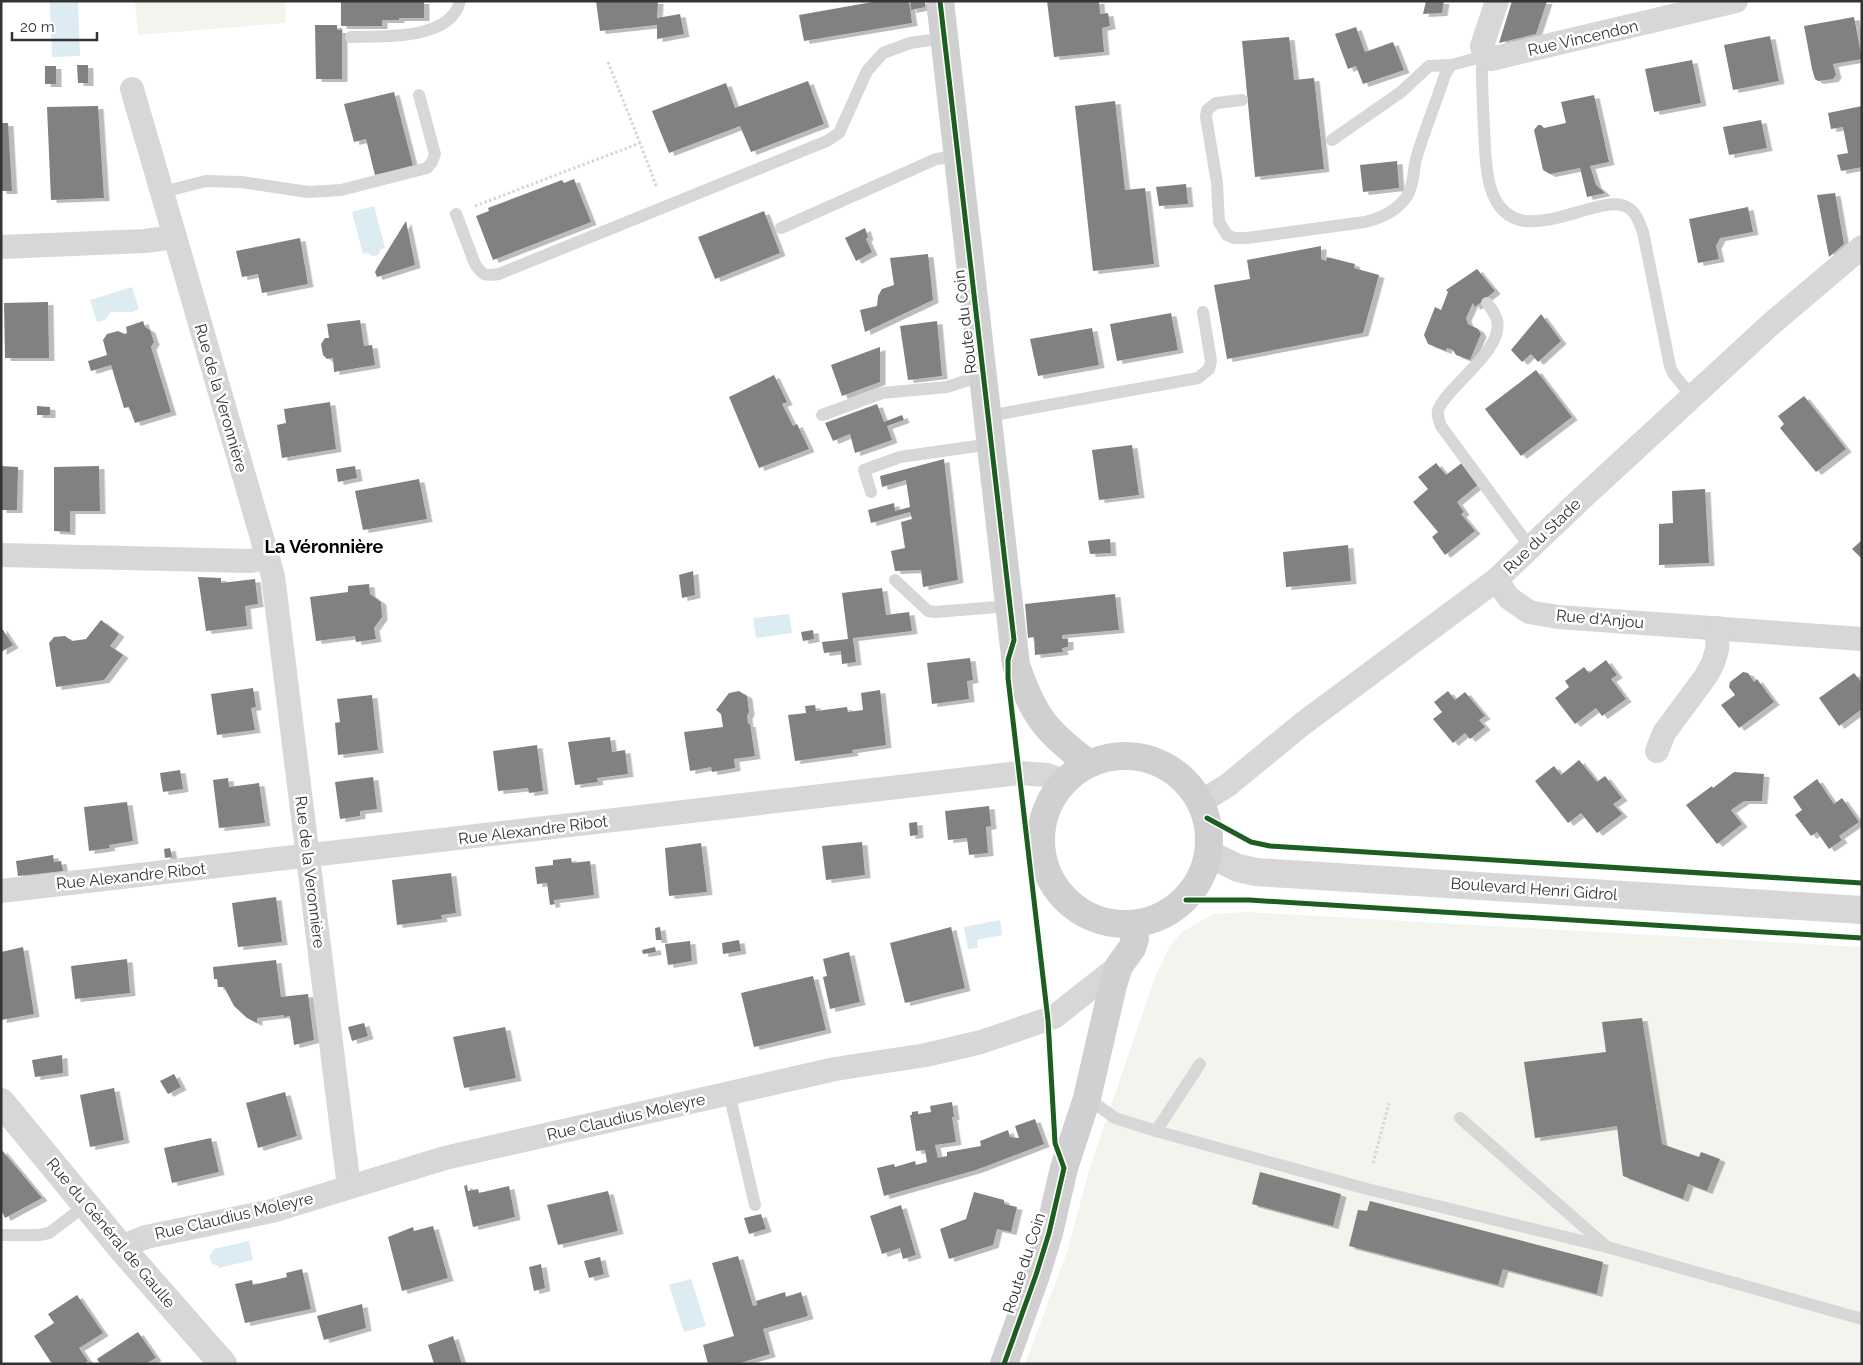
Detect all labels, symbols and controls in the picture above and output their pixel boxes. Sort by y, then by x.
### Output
scale bar [12,10,98,42]
street label: Rue Vincendon [1526,16,1640,60]
text: 20 m [20,18,55,36]
street label: Route du Coin [949,269,981,375]
street label: Rue de la Veronnière [191,322,251,474]
street label: Rue du Stade [1499,494,1585,578]
district label: La Véronnière [265,536,384,557]
street label: Rue d'Anjou [1555,606,1645,632]
street label: Rue de la Veronnière [291,795,329,949]
street label: Rue Alexandre Ribot [457,811,609,849]
street label: Rue Alexandre Ribot [55,859,207,893]
street label: Boulevard Henri Gidrol [1450,874,1619,904]
street label: Rue Claudius Moleyre [545,1090,707,1144]
street label: Rue du Général de Gaulle [43,1154,179,1312]
street label: Rue Claudius Moleyre [153,1189,315,1243]
street label: Route du Coin [999,1210,1049,1316]

